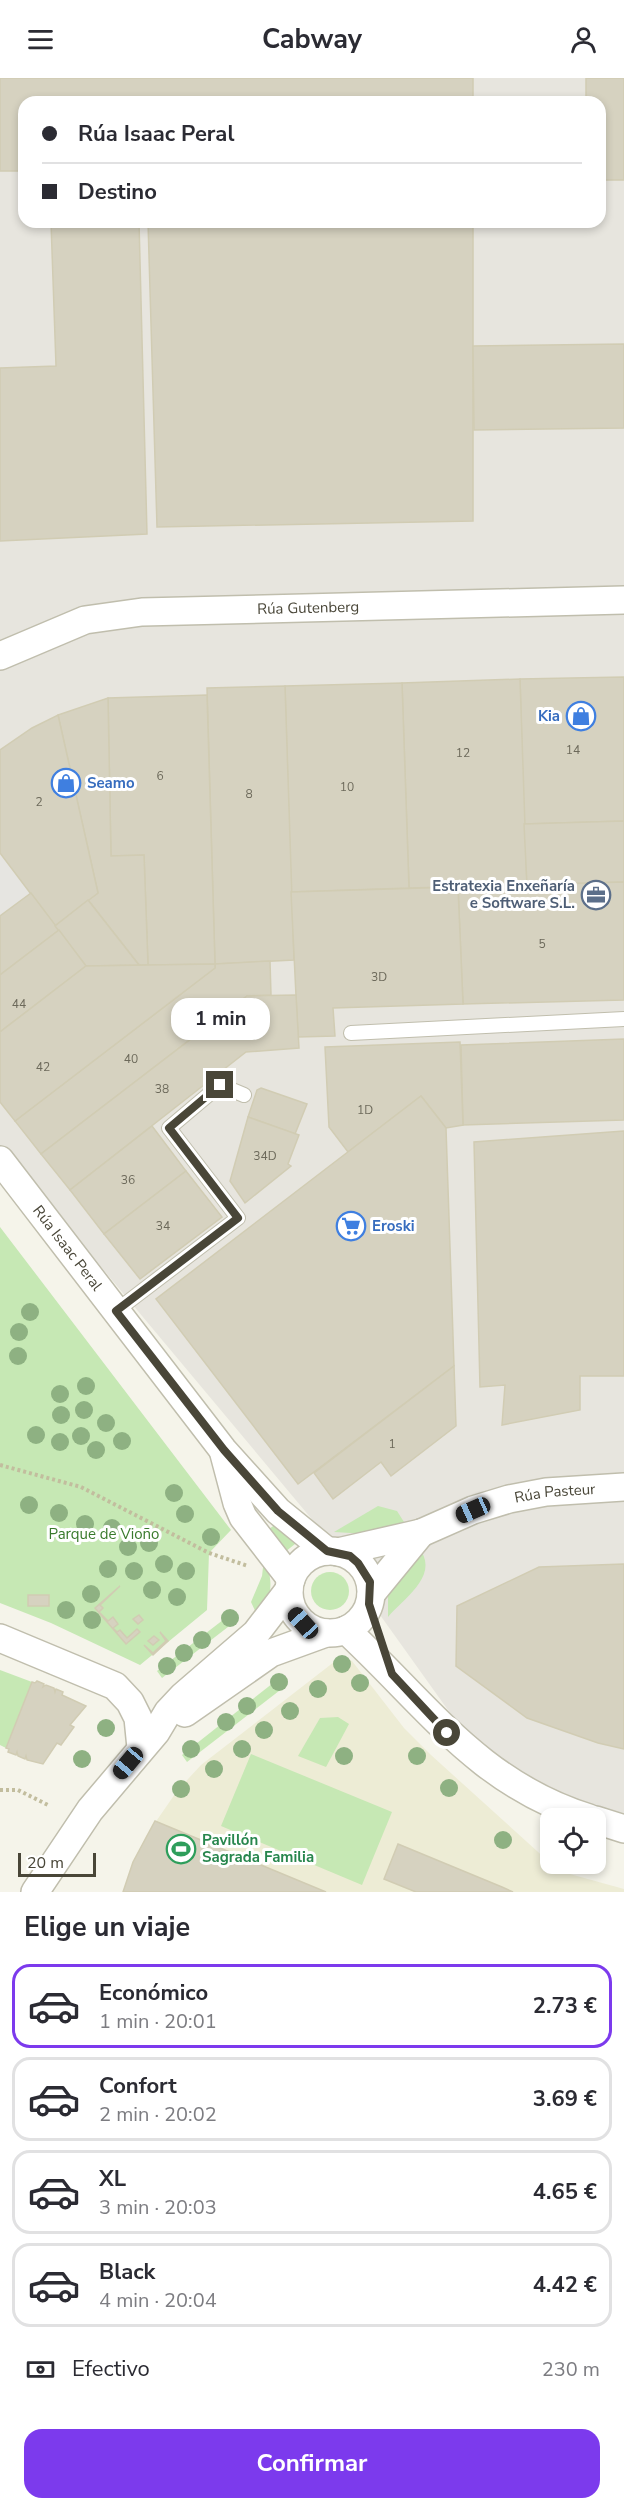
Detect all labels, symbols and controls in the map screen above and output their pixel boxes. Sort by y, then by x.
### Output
text: Cabway [262,21,362,58]
icon: menu [24,23,57,56]
icon: person [567,23,600,56]
text: Rúa Isaac Peral [78,119,234,149]
text: Destino [78,177,157,207]
street label: Rúa Gutenberg [257,597,359,619]
shop icon: Kia [565,700,597,732]
place label: Kia [538,706,560,726]
house number: 14 [566,742,580,758]
house number: 12 [456,745,470,761]
shop icon: Seamo [50,767,82,799]
house number: 6 [156,768,164,784]
place label: Seamo [87,773,135,793]
house number: 10 [340,779,354,795]
house number: 8 [245,786,253,802]
house number: 2 [35,794,43,810]
place label: Estratexia Enxeñaría e Software S.L. [432,876,575,913]
office icon: Estratexia Enxeñaría e Software S.L. [580,879,612,911]
house number: 5 [538,936,546,952]
house number: 3D [371,969,387,985]
house number: 44 [12,996,26,1012]
callout: 1 min [170,998,270,1040]
text: 1 min [195,1005,246,1032]
house number: 40 [124,1051,138,1067]
house number: 42 [36,1059,50,1075]
route end [206,1071,233,1098]
house number: 38 [155,1081,169,1097]
house number: 1D [357,1102,373,1118]
house number: 34D [253,1148,277,1164]
house number: 36 [121,1172,135,1188]
street label: Rúa Isaac Peral [28,1201,107,1295]
supermarket icon: Eroski [335,1210,367,1242]
place label: Eroski [372,1216,415,1236]
house number: 34 [156,1218,170,1234]
house number: 1 [388,1436,396,1452]
street label: Rúa Pasteur [513,1479,597,1508]
car [453,1494,493,1526]
park label: Parque de Vioño [49,1524,159,1544]
car [284,1604,322,1642]
route start [433,1719,460,1746]
car [110,1743,146,1783]
map controls [540,1808,606,1874]
button: locate [540,1808,606,1874]
place label: Pavillón Sagrada Familia [202,1830,314,1867]
sports icon: Pavillón Sagrada Familia [165,1833,197,1865]
scale bar [18,1850,96,1878]
text: 20 m [27,1852,64,1874]
text: Elige un viaje [24,1909,190,1946]
text: Económico [99,1978,208,2008]
icon: car [27,1979,81,2033]
text: 2.73 € [533,1991,597,2021]
text: 1 min · 20:01 [99,2008,217,2035]
text: Confort [99,2071,177,2101]
icon: car [27,2072,81,2126]
text: 3.69 € [533,2084,597,2114]
text: 2 min · 20:02 [99,2101,217,2128]
text: XL [99,2164,126,2194]
icon: car [27,2165,81,2219]
text: 4.65 € [533,2177,597,2207]
text: 3 min · 20:03 [99,2194,217,2221]
text: Black [99,2257,155,2287]
icon: car [27,2258,81,2312]
text: 4.42 € [533,2270,597,2300]
text: 4 min · 20:04 [99,2287,217,2314]
icon: cash [24,2353,57,2386]
text: Efectivo [72,2354,150,2384]
text: 230 m [542,2356,600,2383]
button: Confirmar [24,2429,600,2498]

